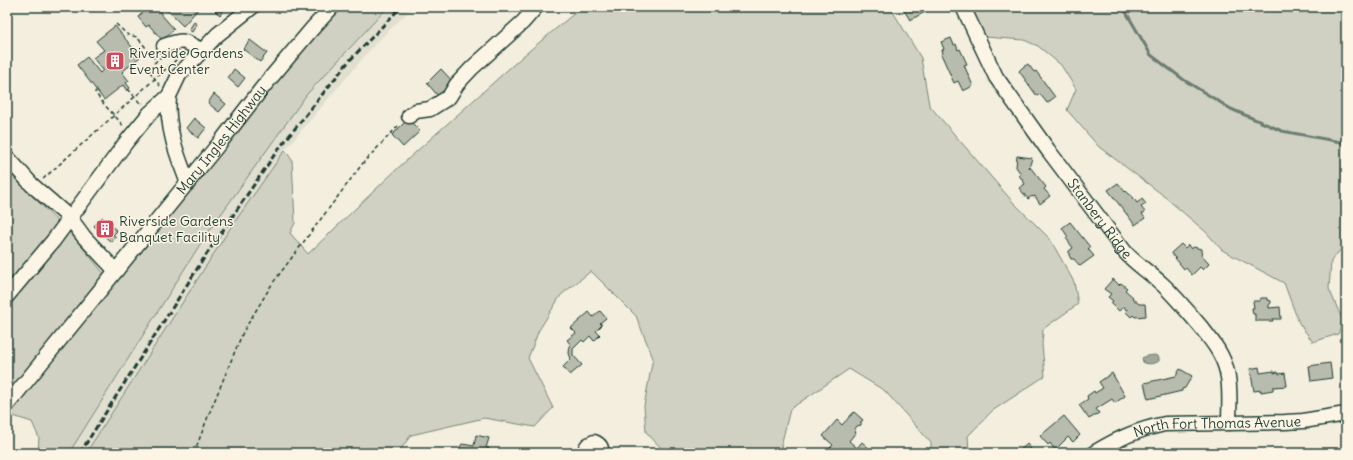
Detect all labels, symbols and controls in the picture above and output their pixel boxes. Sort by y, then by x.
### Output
place label: Riverside Gardens Event Center [129,44,243,78]
building icon: Riverside Gardens Event Center [104,50,126,72]
street label: Mary Ingles Highway [172,81,270,198]
street label: Stanbery Ridge [1064,175,1136,263]
place label: Riverside Gardens Banquet Facility [119,212,233,246]
building icon: Riverside Gardens Banquet Facility [94,218,116,240]
street label: North Fort Thomas Avenue [1131,412,1302,441]

